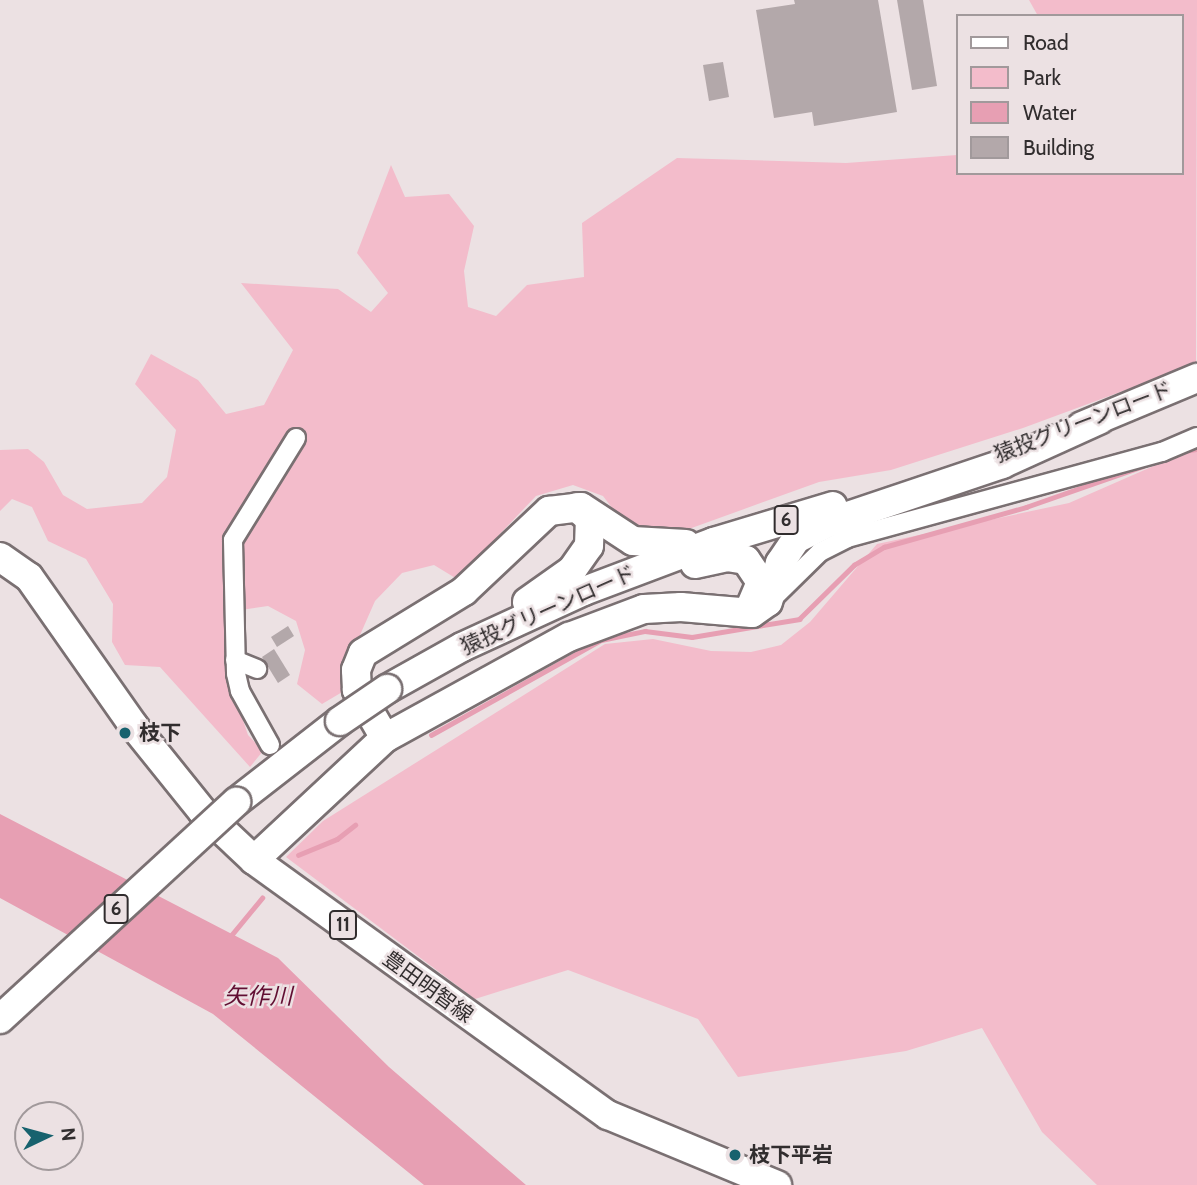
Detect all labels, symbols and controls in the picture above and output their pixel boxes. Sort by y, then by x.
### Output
legend [956,14,1183,175]
text: Road [1023,30,1069,55]
text: Park [1023,65,1061,90]
text: Water [1023,100,1076,125]
text: Building [1023,135,1094,160]
street label: 猿投グリーンロード [990,376,1176,468]
road number: 6 [772,505,800,536]
street label: 猿投グリーンロード [457,560,639,660]
place label: 枝下 [139,720,181,746]
marker: 枝下 [117,725,133,741]
road number: 6 [102,894,130,925]
road number: 11 [327,909,359,940]
street label: 豊田明智線 [378,946,478,1028]
water label: 矢作川 [224,982,292,1010]
north arrow [14,1101,84,1171]
text: N [56,1127,80,1142]
place label: 枝下平岩 [749,1142,833,1168]
marker: 枝下平岩 [727,1147,743,1163]

